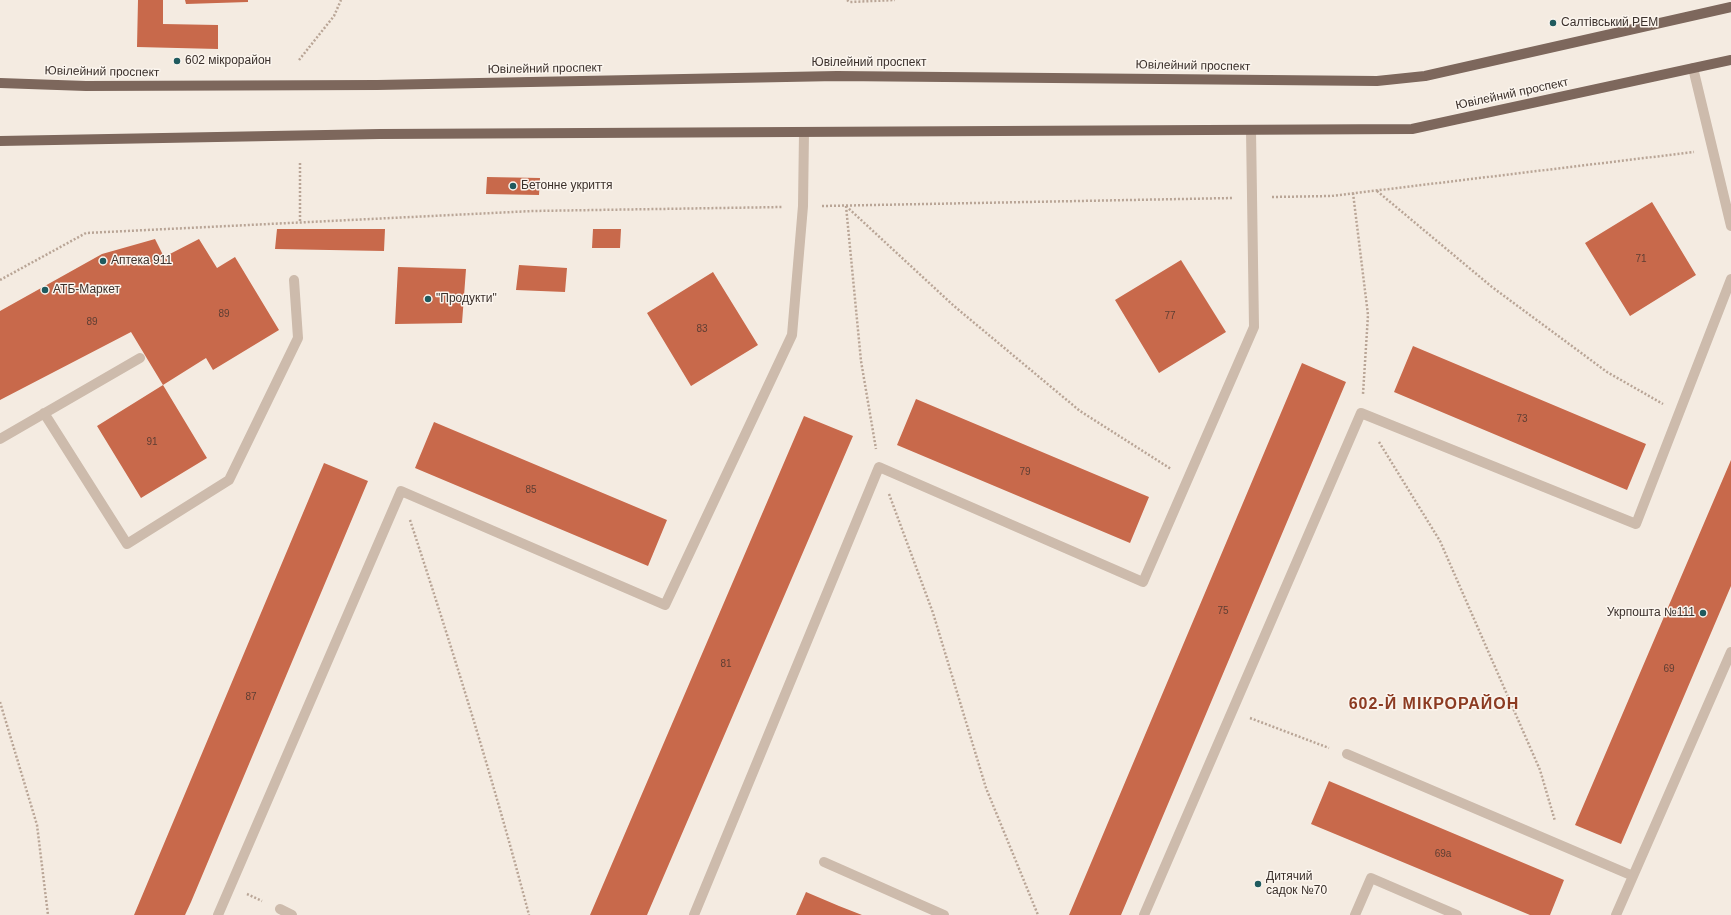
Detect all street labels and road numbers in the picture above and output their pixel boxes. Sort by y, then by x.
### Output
street label: Ювілейний проспект [812,56,926,70]
street label: Ювілейний проспект [1135,58,1251,74]
street label: Ювілейний проспект [487,61,603,77]
street label: Ювілейний проспект [44,64,160,80]
street label: Ювілейний проспект [1454,75,1570,113]

